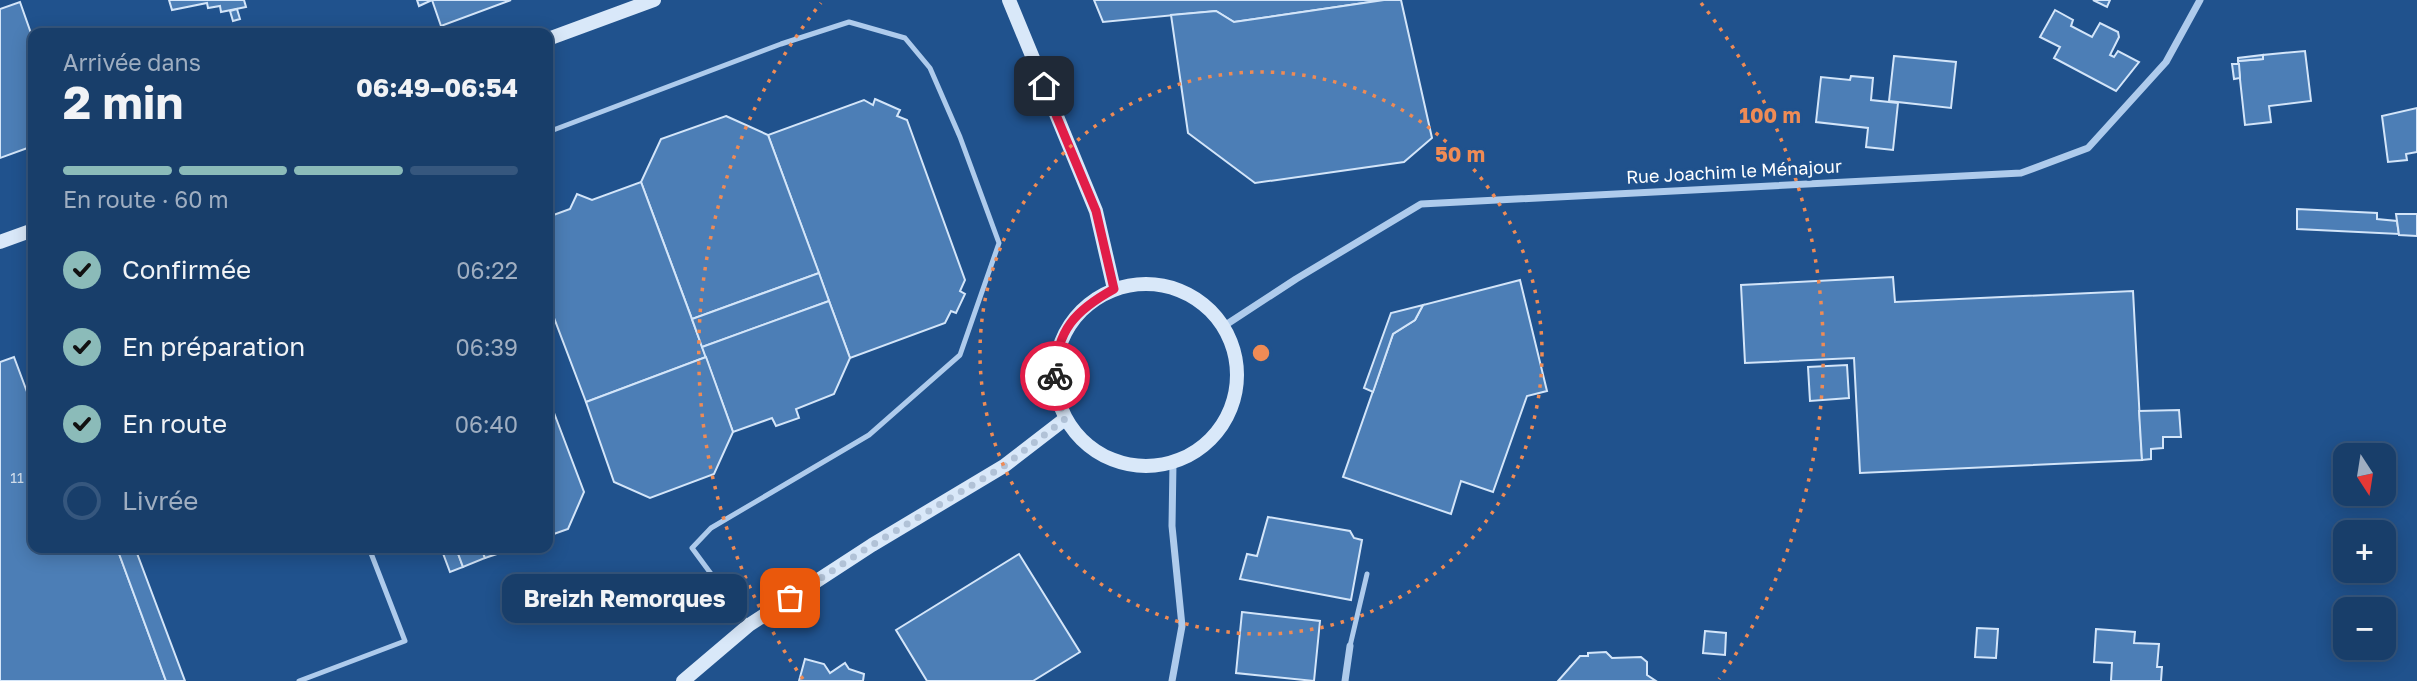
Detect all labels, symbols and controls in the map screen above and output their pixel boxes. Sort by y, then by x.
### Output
text: Arrivée dans [63,48,201,76]
pin [1014,56,1074,116]
icon: home [1025,67,1063,105]
text: 06:49–06:54 [356,72,518,103]
text: 2 min [63,74,183,129]
text: 100 m [1739,102,1801,128]
text: 50 m [1435,141,1485,167]
street label: Rue Joachim le Ménajour [1626,154,1842,188]
text: En route · 60 m [63,185,229,213]
icon: check [63,251,101,289]
text: Confirmée [122,254,251,285]
text: 06:22 [456,256,518,284]
icon: check [63,328,101,366]
text: En préparation [122,331,305,362]
text: 06:39 [456,333,518,361]
courier [1020,341,1090,411]
centre of rings [1249,341,1273,365]
icon: bike [1036,357,1074,395]
icon: check [63,405,101,443]
text: En route [122,408,227,439]
text: 06:40 [455,410,518,438]
north arrow [2333,443,2396,506]
map controls [2333,443,2396,660]
house number: 11 [10,469,24,486]
text: Livrée [122,485,198,516]
button: + [2333,520,2396,583]
pin [760,568,820,628]
callout: Breizh Remorques [503,574,748,622]
icon: bag [771,579,809,617]
text: Breizh Remorques [523,584,726,612]
button: − [2333,597,2396,660]

